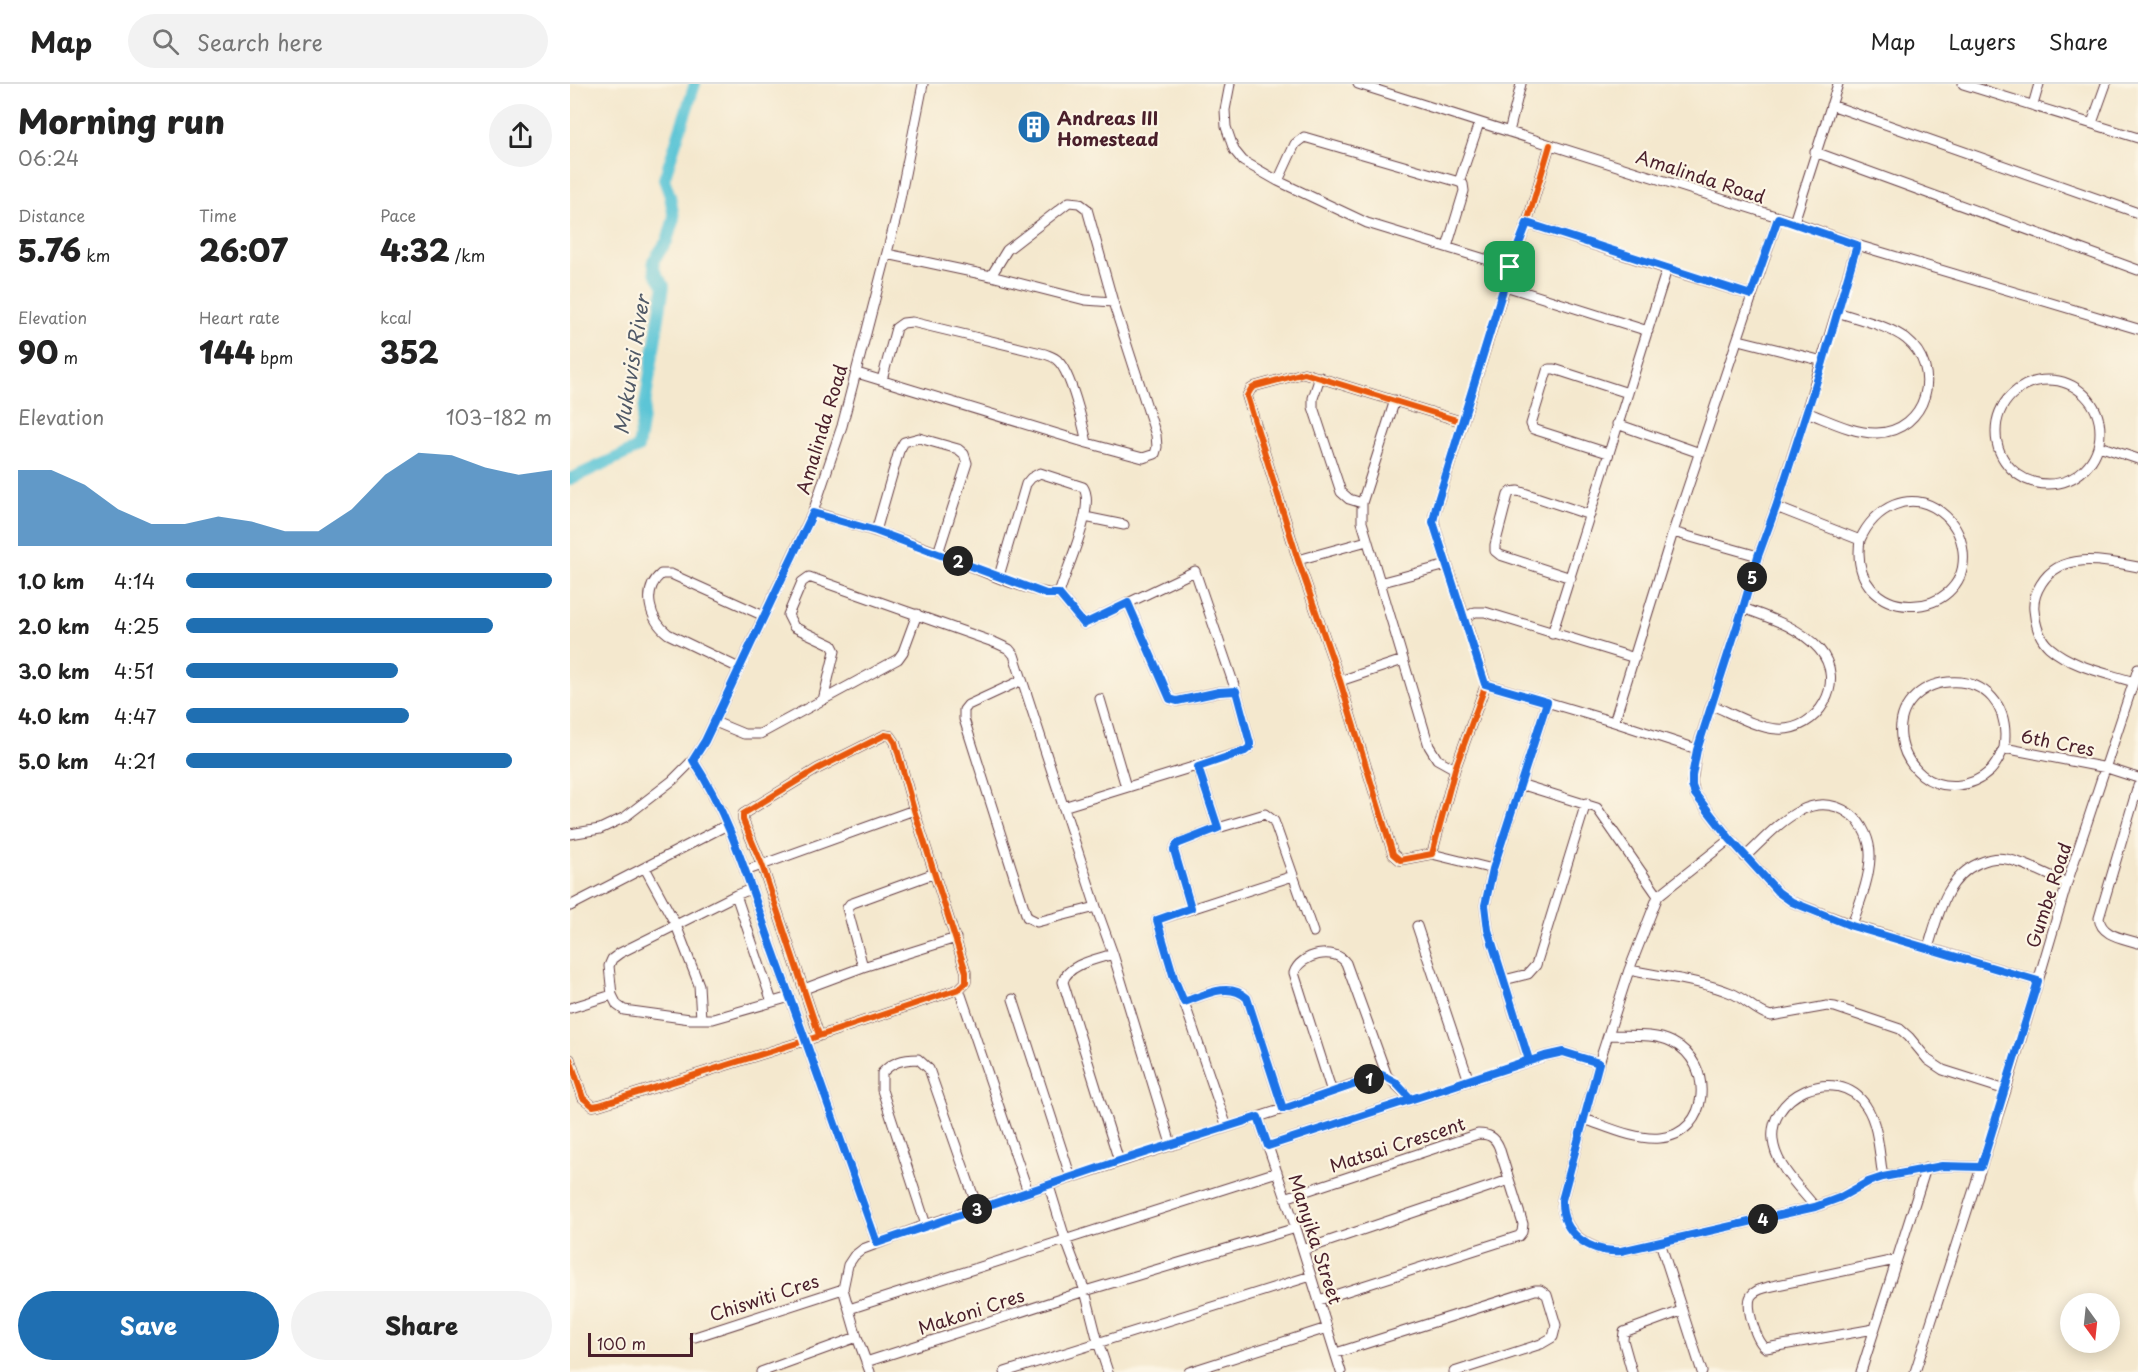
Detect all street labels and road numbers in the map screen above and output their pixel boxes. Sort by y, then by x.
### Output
street label: Amalinda Road [1633,142,1769,210]
street label: Amalinda Road [788,361,854,497]
street label: 6th Cres [2019,722,2097,762]
street label: Gumbe Road [2018,839,2078,951]
street label: Matsai Crescent [1326,1109,1468,1179]
street label: Manyika Street [1282,1170,1350,1308]
street label: Chiswiti Cres [706,1267,822,1327]
street label: Makoni Cres [914,1281,1028,1341]

